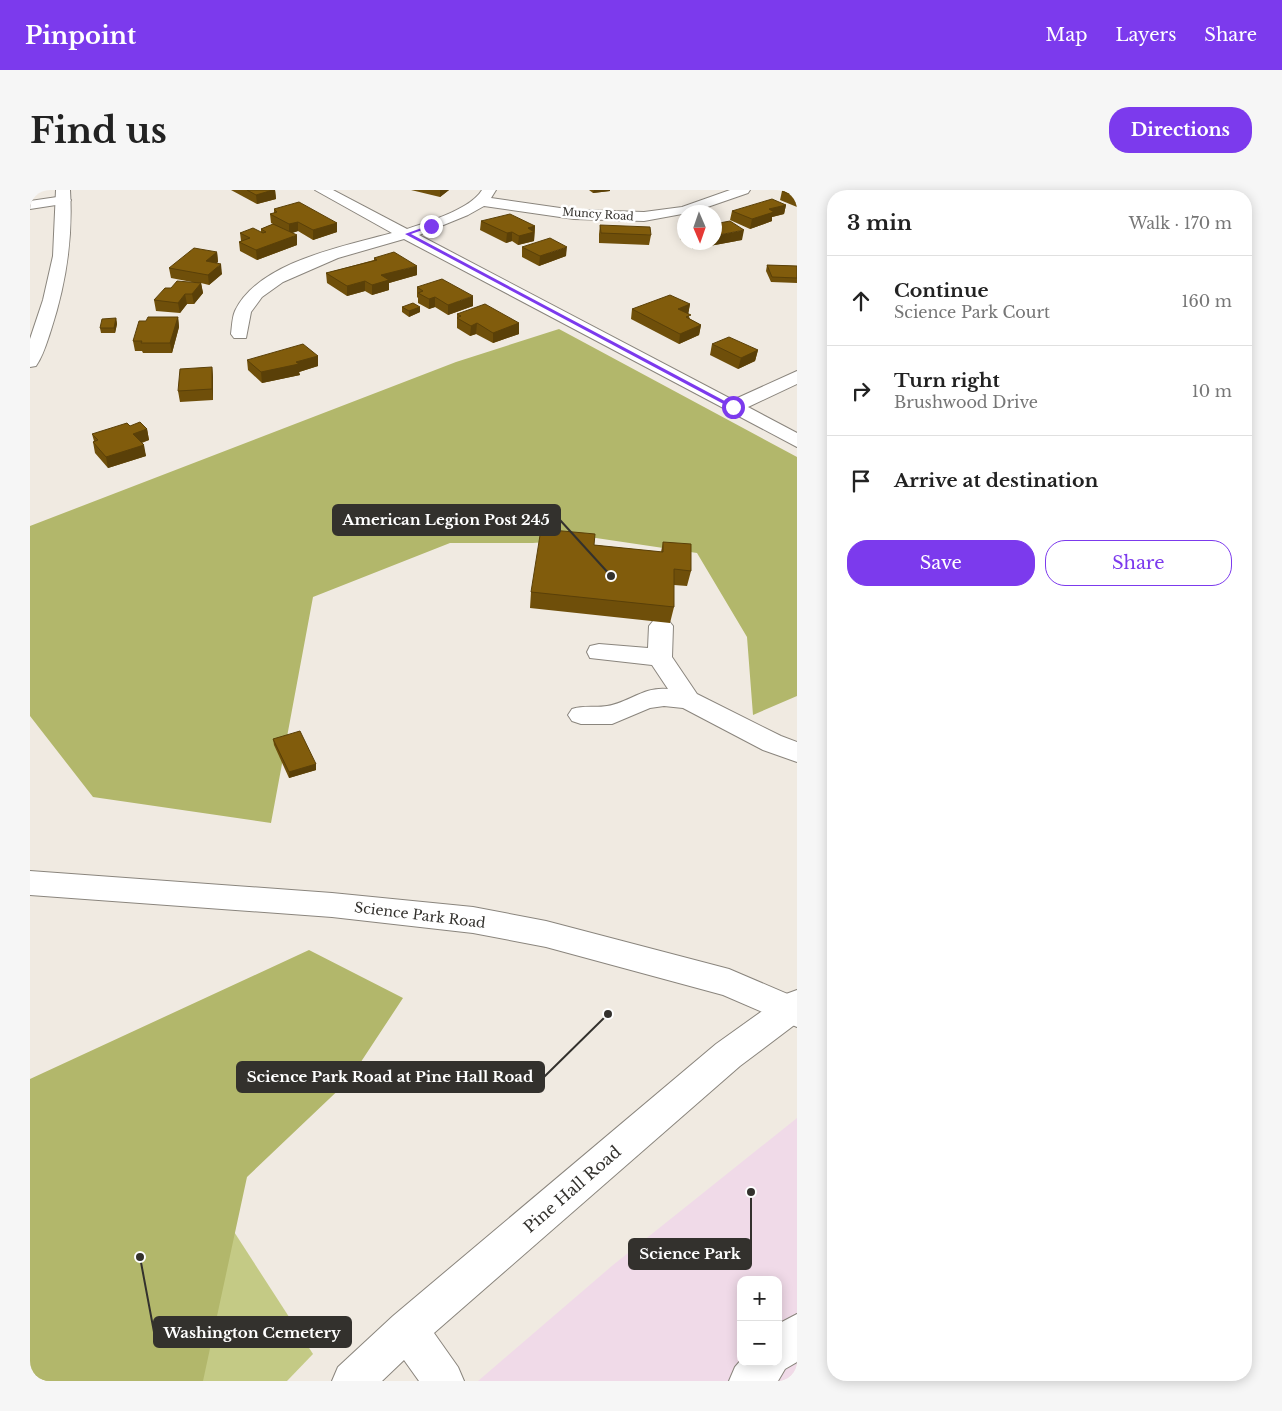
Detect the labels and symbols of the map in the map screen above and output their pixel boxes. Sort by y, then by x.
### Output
street label: Muncy Road [562,205,635,224]
north arrow [677,205,722,250]
route end [420,215,443,238]
route start [722,396,745,419]
callout: American Legion Post 245 [333,505,560,535]
text: American Legion Post 245 [341,510,550,529]
street label: Science Park Road [353,898,487,932]
callout: Science Park Road at Pine Hall Road [237,1062,544,1092]
text: Science Park Road at Pine Hall Road [247,1067,534,1086]
street label: Pine Hall Road [519,1141,625,1237]
callout: Science Park [629,1239,751,1269]
text: Science Park [639,1244,742,1263]
callout: Washington Cemetery [154,1317,351,1347]
text: Washington Cemetery [162,1323,341,1342]

